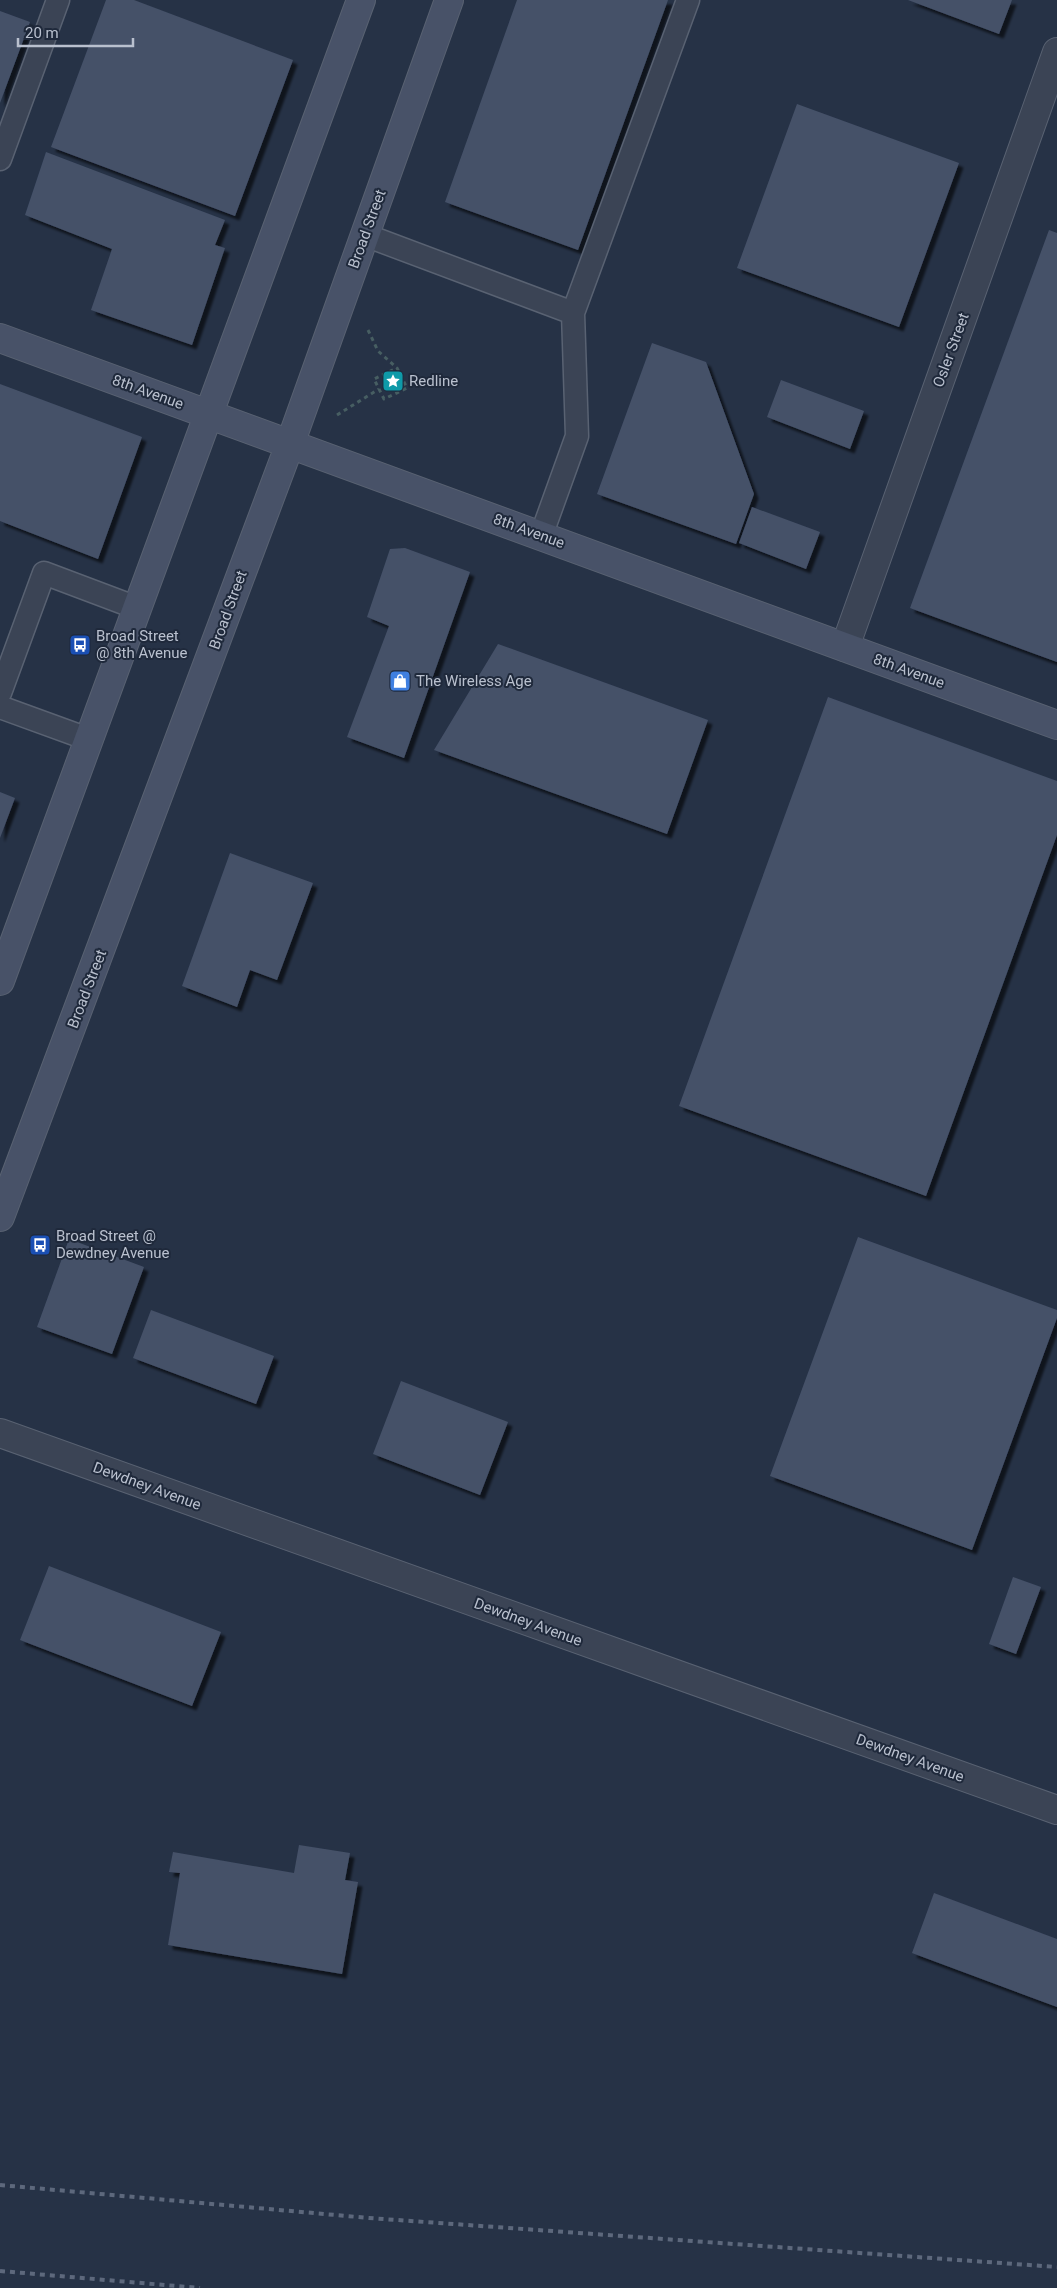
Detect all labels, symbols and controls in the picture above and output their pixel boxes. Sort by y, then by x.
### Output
scale bar [18,15,132,47]
text: 20 m [25,24,59,42]
street label: Broad Street [344,187,390,271]
street label: Osler Street [929,310,973,390]
place icon: Redline [381,369,405,393]
street label: 8th Avenue [110,371,186,413]
place label: Redline [409,372,458,390]
street label: 8th Avenue [491,510,567,552]
street label: Broad Street [205,568,251,652]
place label: Broad Street @ 8th Avenue [96,627,188,662]
bus stop icon: Broad Street @ 8th Avenue [68,633,92,657]
street label: 8th Avenue [871,650,947,692]
shop icon: The Wireless Age [388,669,412,693]
place label: The Wireless Age [416,672,532,690]
street label: Broad Street [64,947,110,1031]
place label: Broad Street @ Dewdney Avenue [56,1227,170,1262]
bus stop icon: Broad Street @ Dewdney Avenue [28,1233,52,1257]
street label: Dewdney Avenue [91,1458,203,1514]
street label: Dewdney Avenue [472,1594,584,1650]
street label: Dewdney Avenue [854,1730,966,1786]

